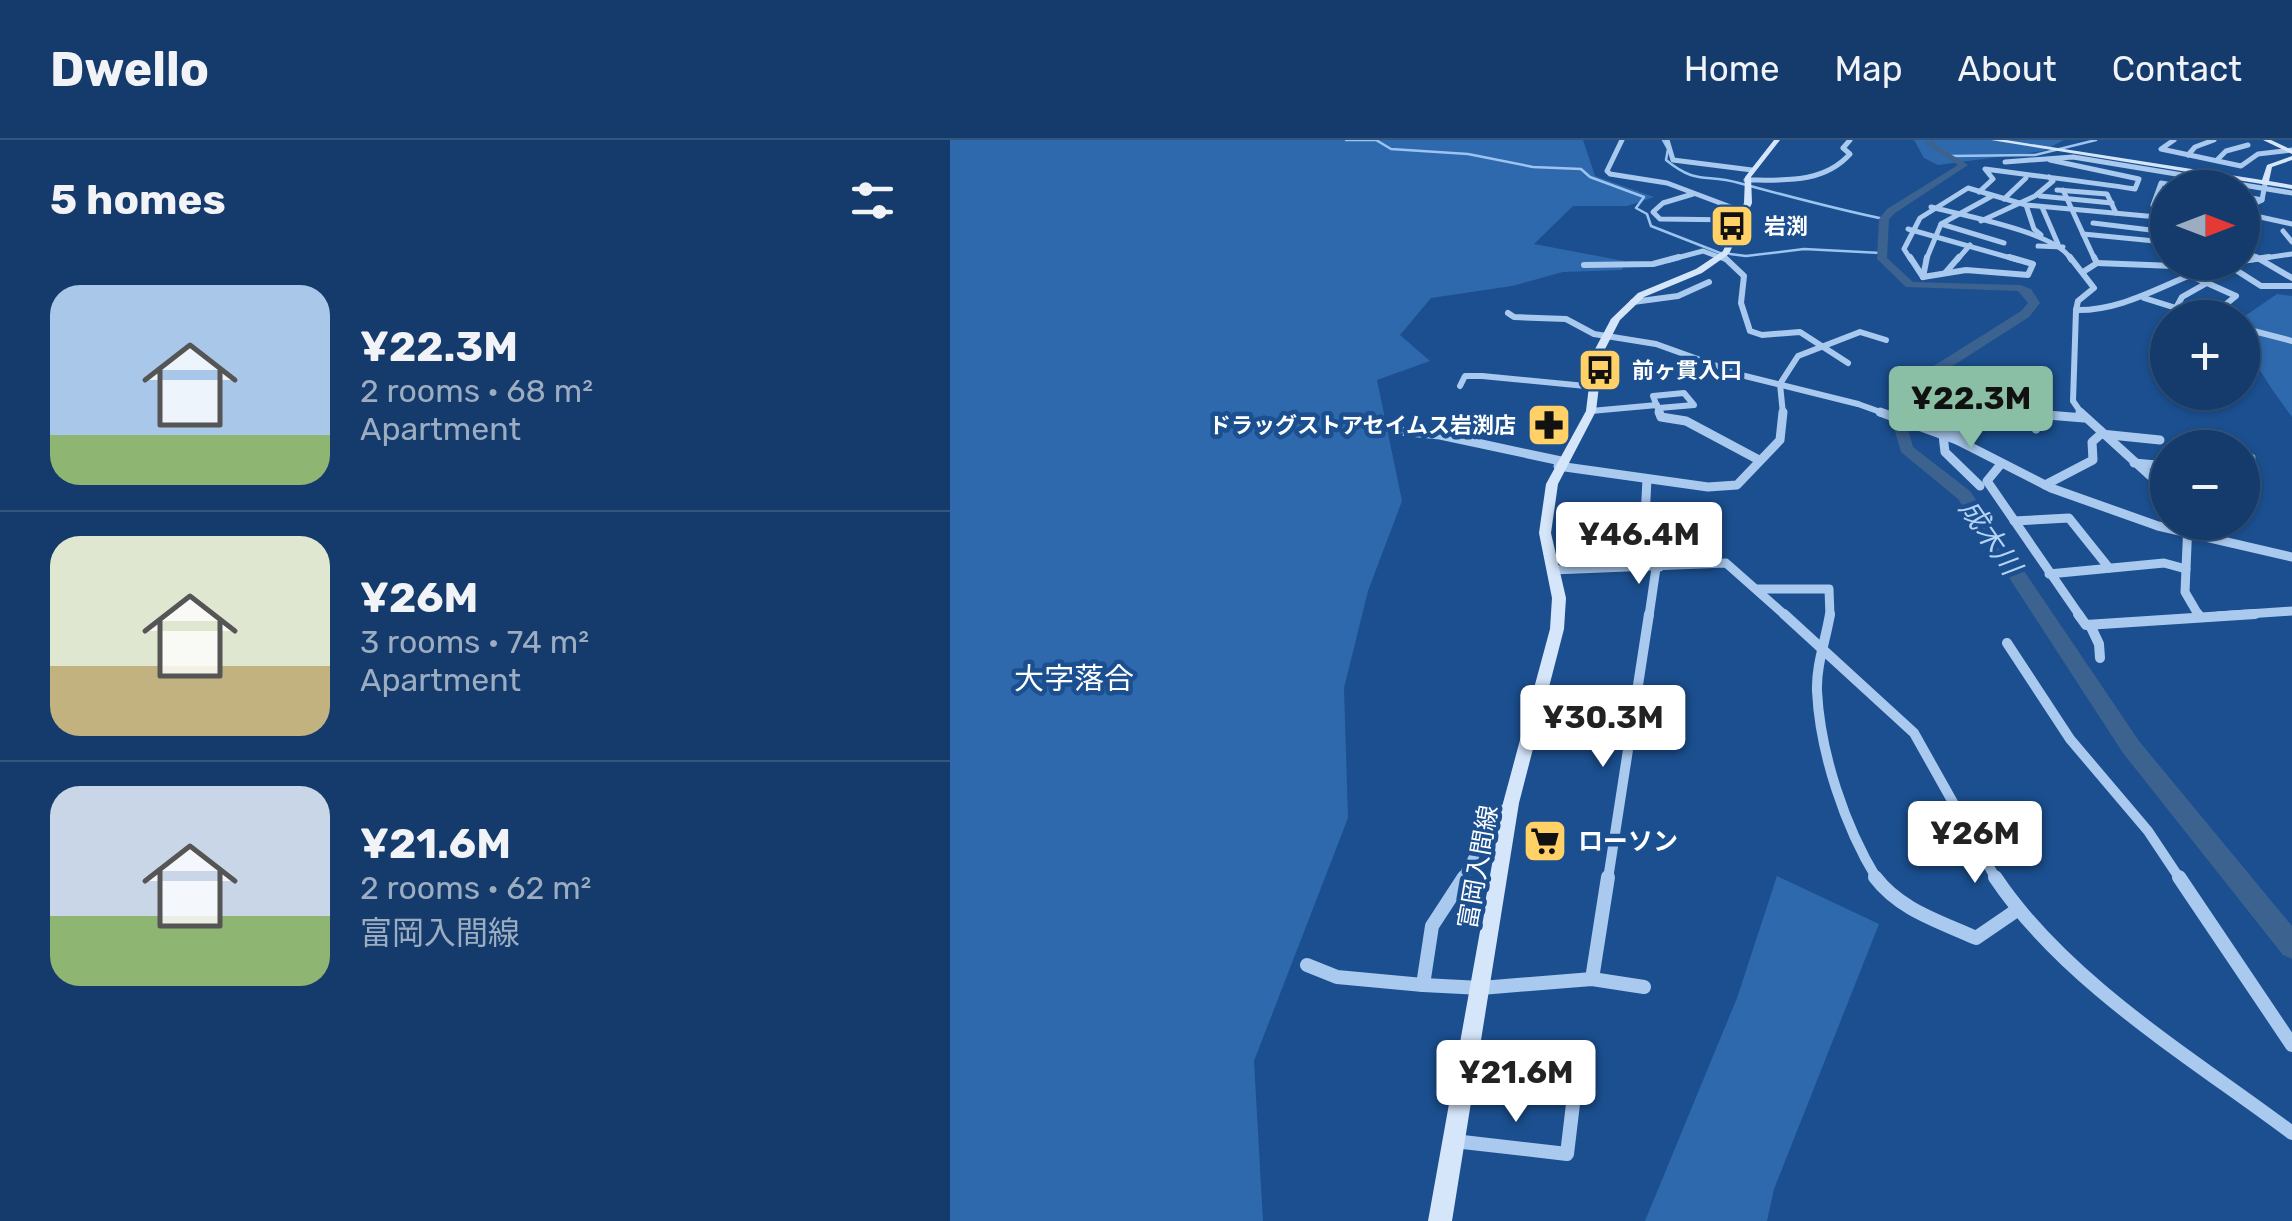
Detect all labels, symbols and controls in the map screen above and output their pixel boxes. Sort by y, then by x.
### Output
text: Dwello [50,41,209,98]
text: Home [1684,48,1780,90]
text: Map [1835,48,1903,90]
text: About [1958,48,2057,90]
text: Contact [2112,48,2242,90]
north arrow [2150,170,2260,280]
map controls [2150,170,2260,540]
icon: filters [845,173,900,228]
text: 5 homes [50,175,226,225]
bus stop icon: 岩渕 [1709,203,1755,249]
place label: 岩渕 [1764,213,1808,240]
button: + [2150,300,2260,410]
text: ¥22.3M [360,322,518,372]
icon: home [130,325,250,445]
bus stop icon: 前ヶ貫入口 [1577,347,1623,393]
place label: 前ヶ貫入口 [1632,357,1742,384]
pin: ¥22.3M [1890,366,2052,451]
text: 2 rooms · 68 m² [360,372,593,410]
text: ¥22.3M [1911,379,2031,417]
pharmacy icon: ドラッグストアセイムス岩渕店 [1526,402,1572,448]
text: Apartment [360,410,521,448]
place label: ドラッグストアセイムス岩渕店 [1209,412,1516,439]
button: − [2150,430,2260,540]
water label: 成木川 [1952,493,2029,583]
pin: ¥46.4M [1558,502,1720,587]
text: ¥46.4M [1578,515,1700,553]
text: ¥26M [360,573,478,623]
icon: home [130,576,250,696]
text: 3 rooms · 74 m² [360,623,589,661]
text: Apartment [360,661,521,699]
district label: 大字落合 [1014,661,1134,697]
pin: ¥30.3M [1522,685,1684,770]
text: ¥30.3M [1542,698,1664,736]
pin: ¥26M [1916,801,2034,886]
street label: 富岡入間線 [1453,803,1503,931]
text: ¥26M [1930,814,2020,852]
supermarket icon: ローソン [1522,818,1568,864]
text: ¥21.6M [360,819,511,869]
icon: home [130,826,250,946]
place label: ローソン [1578,827,1678,856]
text: 2 rooms · 62 m² [360,869,592,907]
text: 富岡入間線 [360,914,520,952]
pin: ¥21.6M [1435,1040,1597,1125]
text: ¥21.6M [1458,1053,1574,1091]

